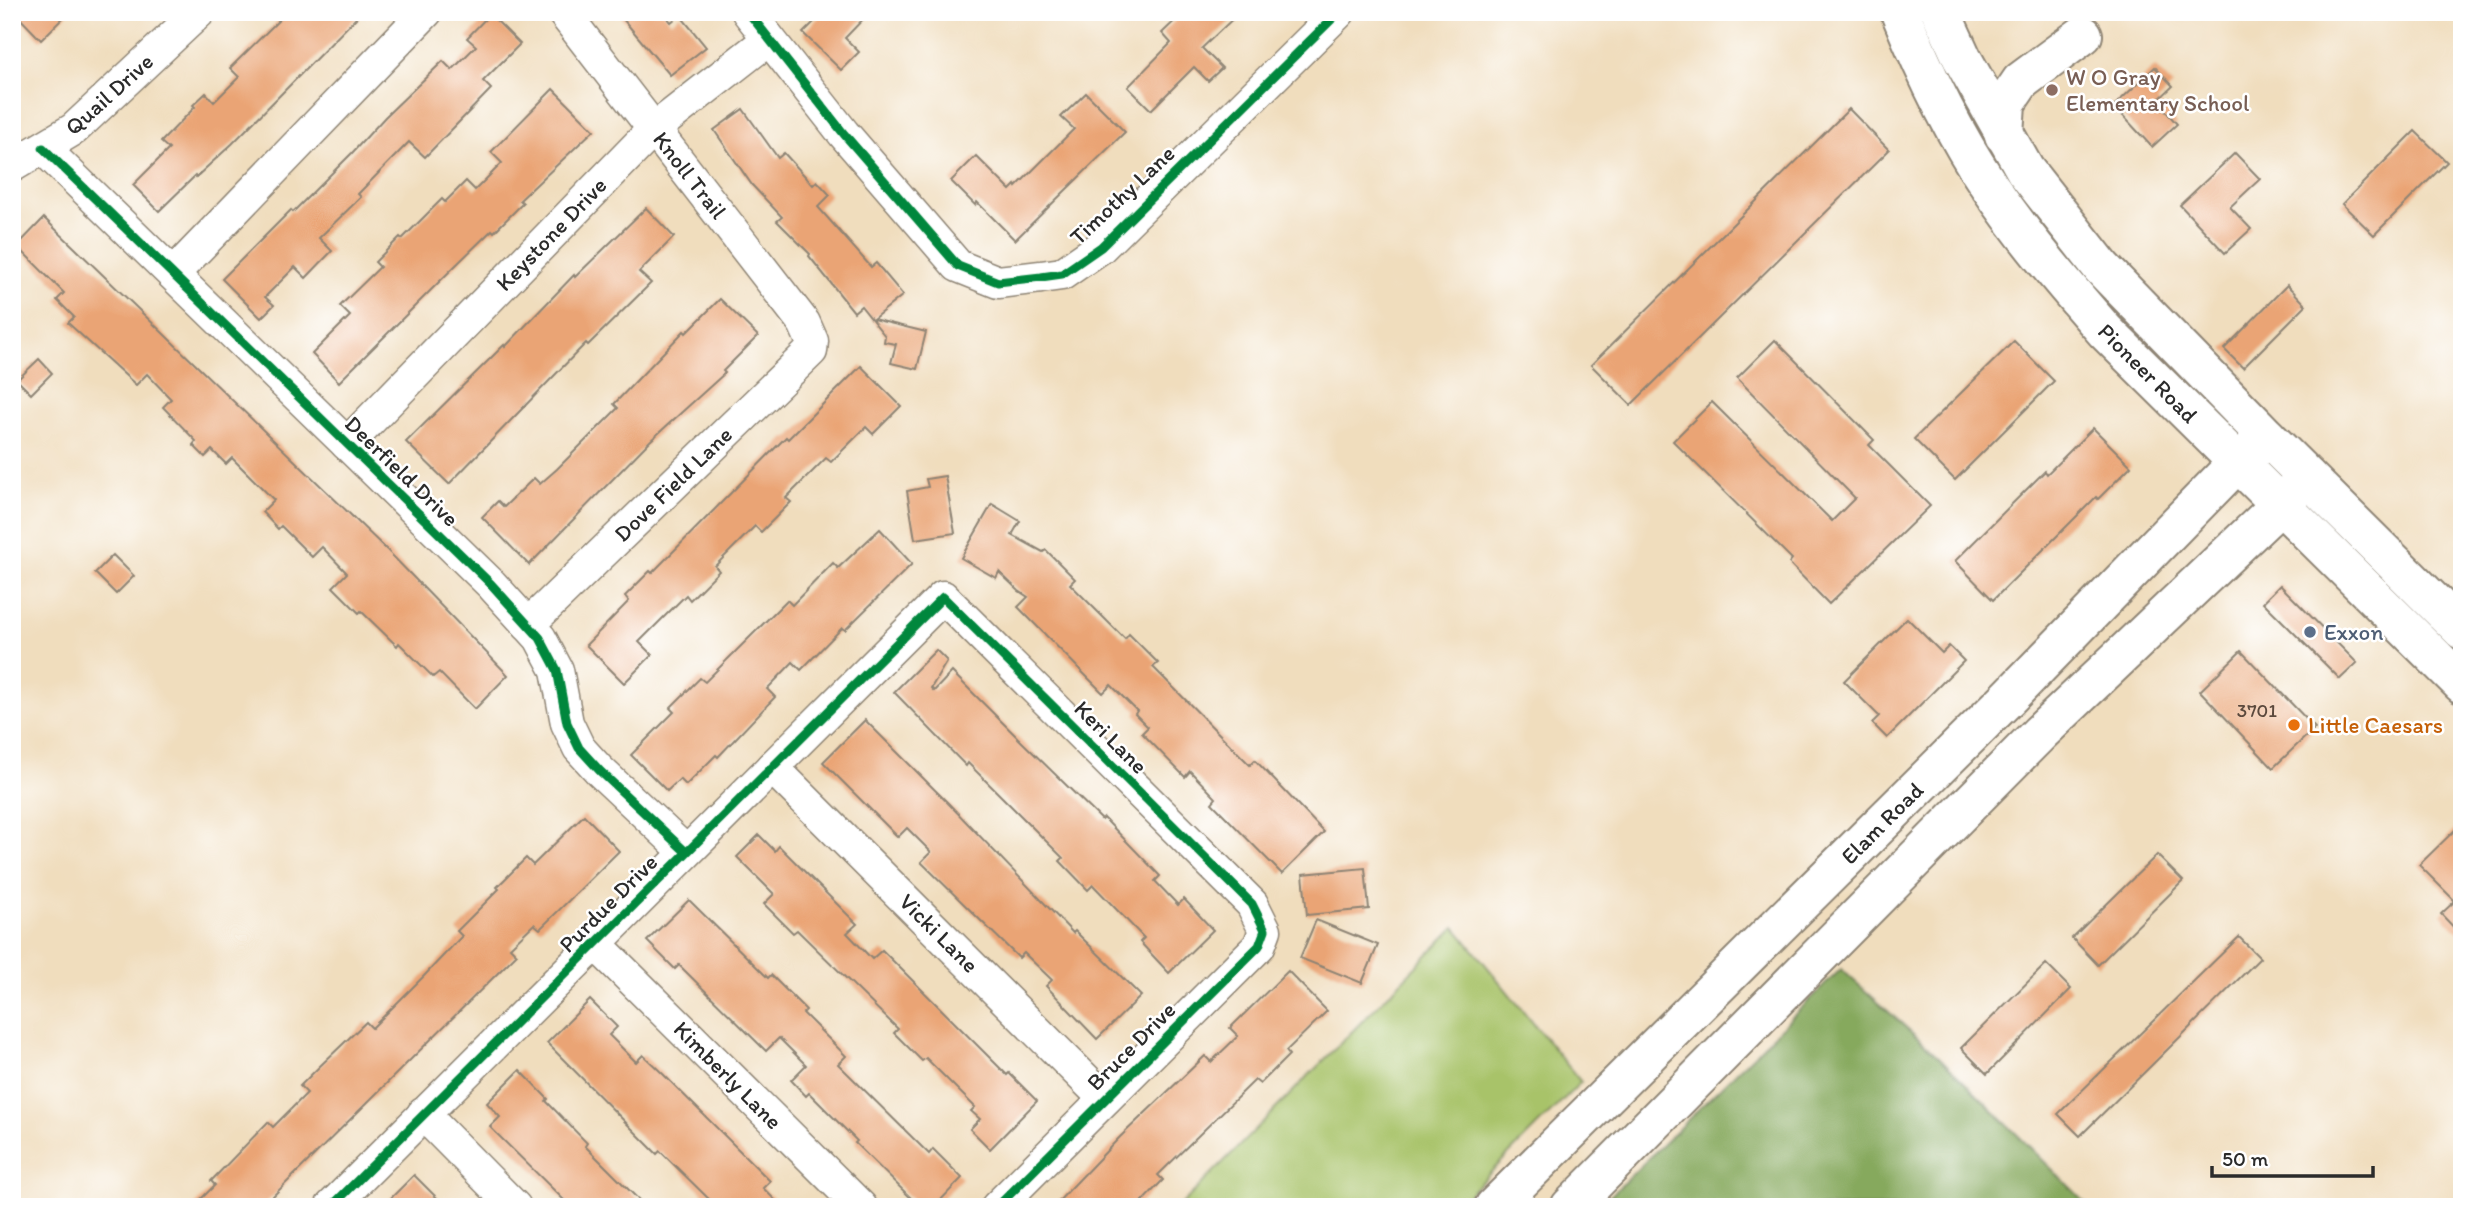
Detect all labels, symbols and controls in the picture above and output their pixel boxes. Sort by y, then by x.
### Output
street label: Quail Drive [59,47,159,141]
place label: W O Gray Elementary School [2066,63,2250,117]
marker: W O Gray Elementary School [2044,82,2060,98]
street label: Knoll Trail [647,126,733,225]
street label: Timothy Lane [1064,139,1180,251]
street label: Keystone Drive [490,171,612,297]
street label: Pioneer Road [2092,317,2204,429]
street label: Deerfield Drive [339,410,465,532]
street label: Dove Field Lane [608,421,738,547]
place label: Exxon [2324,618,2383,646]
marker: Exxon [2302,624,2318,640]
street label: Keri Lane [1068,694,1154,780]
house number: 3701 [2237,699,2277,722]
place label: Little Caesars [2308,711,2443,739]
marker: Little Caesars [2286,717,2302,733]
street label: Elam Road [1835,776,1929,870]
street label: Purdue Drive [553,848,663,958]
street label: Vicki Lane [894,888,984,978]
street label: Bruce Drive [1081,996,1181,1096]
street label: Kimberly Lane [668,1015,788,1135]
scale bar [2212,1135,2372,1179]
text: 50 m [2222,1146,2269,1171]

